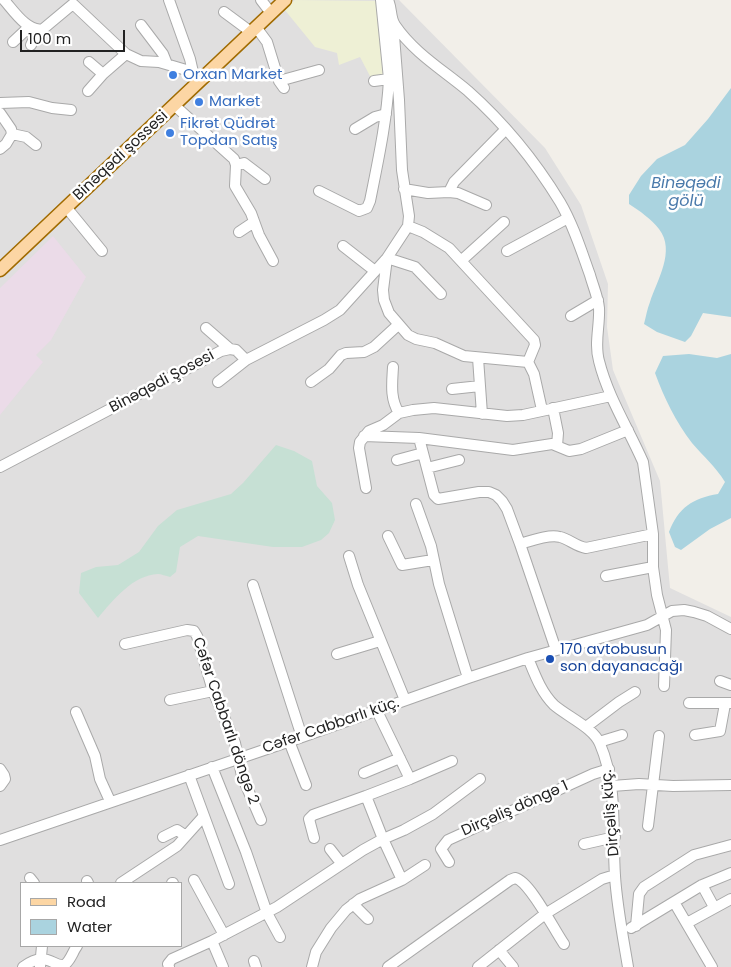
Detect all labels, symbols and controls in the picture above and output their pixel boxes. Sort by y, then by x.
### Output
scale bar [22,20,128,52]
text: 100 m [28,28,71,49]
place label: Orxan Market [183,66,282,84]
marker: Orxan Market [167,69,179,81]
place label: Market [209,93,260,111]
marker: Market [193,96,205,108]
street label: Binəqədi şossesi [70,107,172,205]
place label: Fikrət Qüdrət Topdan Satış [180,115,278,150]
marker: Fikrət Qüdrət Topdan Satış [164,127,176,139]
water label: Binəqədi gölü [651,174,721,212]
street label: Binəqədi Şosesi [107,347,217,417]
street label: Cəfər Cabbarlı döngə 2 [188,635,262,807]
place label: 170 avtobusun son dayanacağı [560,641,683,676]
marker: 170 avtobusun son dayanacağı [544,653,556,665]
street label: Cəfər Cabbarlı küç. [260,694,402,758]
street label: Dirçəliş küç. [598,769,624,857]
street label: Dirçəliş döngə 1 [459,777,571,841]
legend [20,882,182,947]
text: Road [67,891,106,912]
text: Water [67,916,112,937]

